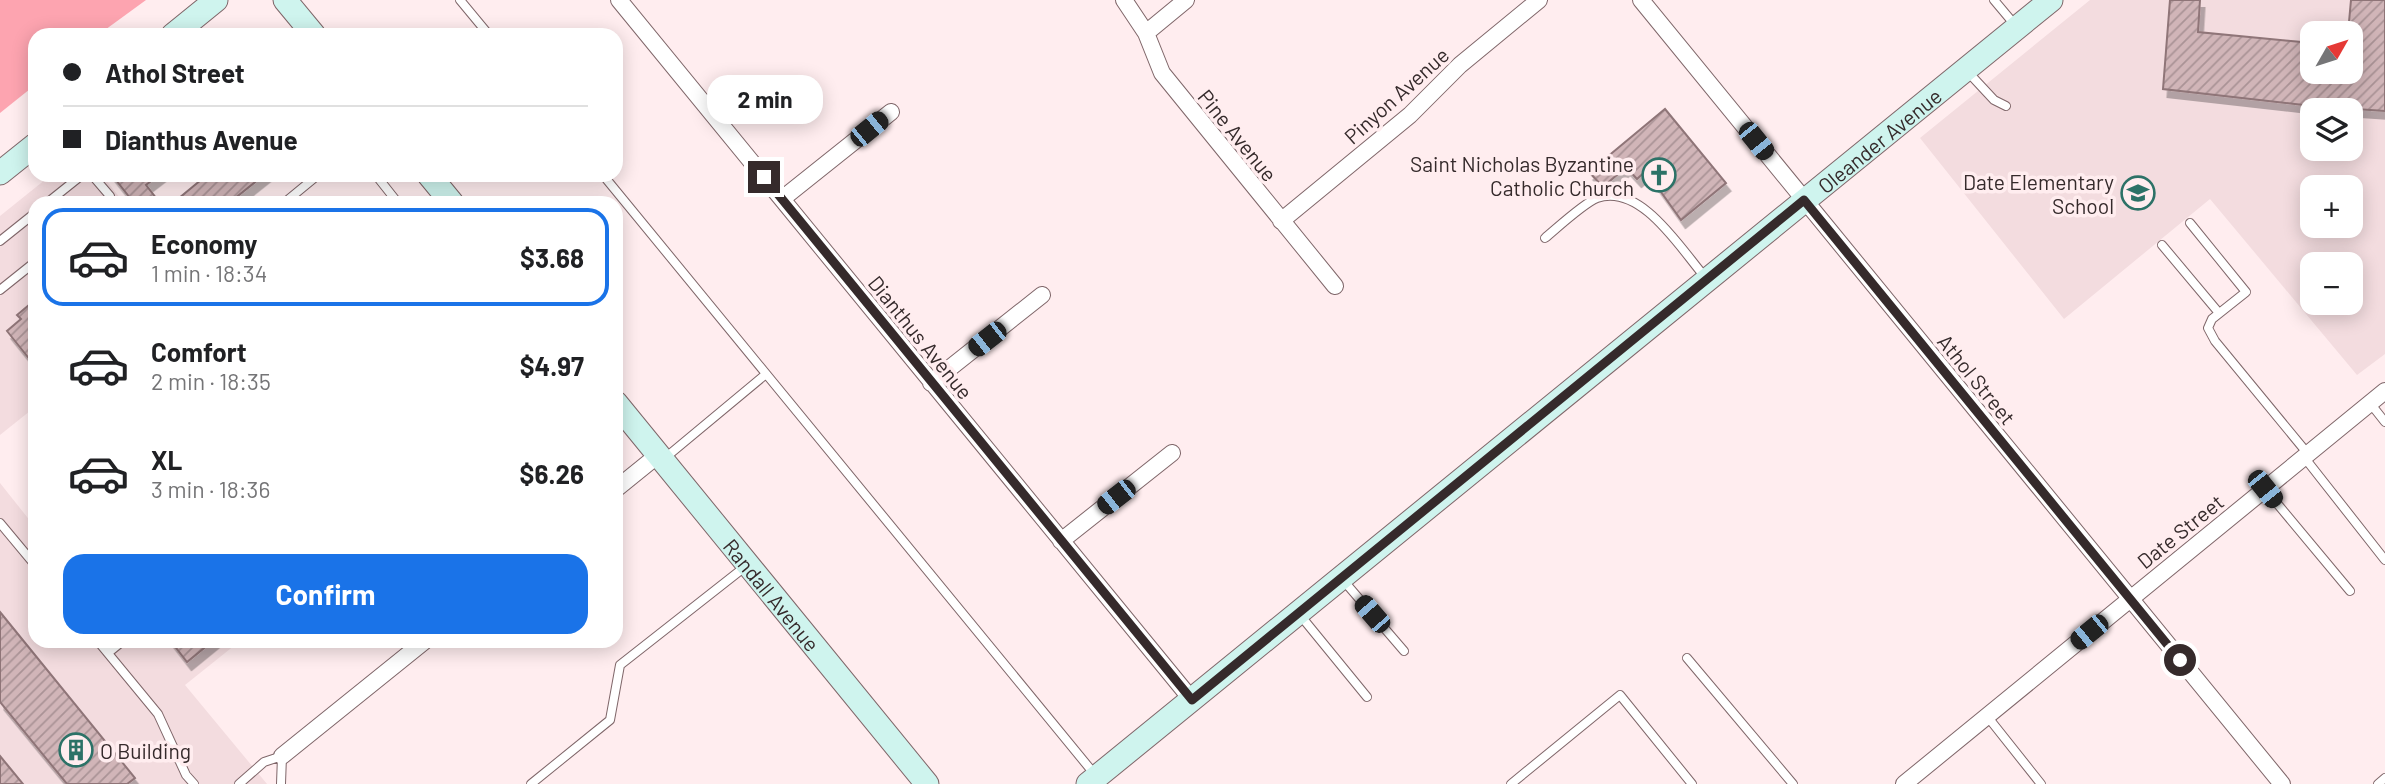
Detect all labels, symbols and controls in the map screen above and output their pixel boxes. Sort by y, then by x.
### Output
north arrow [2300,21,2362,84]
map controls [2300,21,2363,315]
street label: Pinyon Avenue [1339,42,1453,148]
text: Athol Street [105,57,245,88]
callout: 2 min [706,76,822,124]
street label: Oleander Avenue [1812,82,1946,198]
street label: Pine Avenue [1193,84,1283,186]
text: 2 min [737,85,793,113]
button: layers [2300,98,2363,161]
car [847,108,892,150]
car [1735,118,1778,164]
text: Dianthus Avenue [105,124,298,155]
place label: Saint Nicholas Byzantine Catholic Church [1410,151,1634,200]
church icon: Saint Nicholas Byzantine Catholic Church [1640,156,1678,194]
route end [748,161,780,193]
place label: Date Elementary School [1963,169,2114,218]
school or university icon: Date Elementary School [2119,174,2157,212]
button: + [2300,175,2363,238]
icon: car [67,226,130,289]
text: Economy [151,228,257,259]
text: $3.68 [520,242,584,273]
button: − [2300,252,2363,315]
text: 1 min · 18:34 [151,259,267,287]
street label: Dianthus Avenue [864,270,978,404]
car [964,318,1011,360]
street label: Athol Street [1933,329,2021,429]
icon: car [67,334,130,397]
text: Comfort [151,336,247,367]
text: $4.97 [520,350,584,381]
text: 2 min · 18:35 [151,367,271,395]
icon: car [67,442,130,505]
text: XL [151,444,182,475]
text: $6.26 [520,458,584,489]
car [2244,466,2287,512]
text: 3 min · 18:36 [151,475,270,503]
car [1093,476,1140,518]
street label: Date Street [2132,489,2228,573]
street label: Randall Avenue [719,533,825,656]
button: Confirm [63,554,588,634]
car [1351,591,1394,637]
car [2067,611,2112,653]
route start [2164,644,2196,676]
building icon: O Building [57,731,95,769]
place label: O Building [100,738,191,763]

